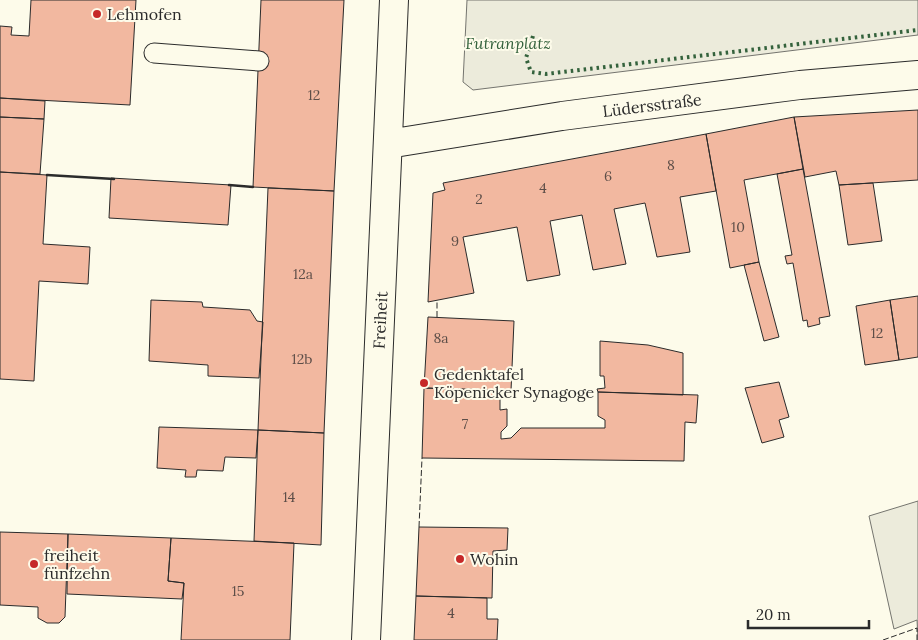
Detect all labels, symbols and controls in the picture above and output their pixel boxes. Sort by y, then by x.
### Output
place label: Lehmofen [107,4,182,24]
marker: Lehmofen [91,8,103,20]
park label: Futranplatz [465,33,551,53]
house number: 12 [308,86,320,104]
street label: Lüdersstraße [601,89,703,121]
house number: 8 [667,156,675,174]
house number: 6 [604,167,612,185]
house number: 4 [539,179,547,197]
house number: 2 [475,190,483,208]
house number: 10 [731,218,745,236]
house number: 9 [451,232,459,250]
house number: 12a [293,265,313,283]
street label: Freiheit [369,290,392,349]
house number: 12 [871,324,883,342]
house number: 8a [433,329,449,347]
house number: 12b [292,350,312,368]
place label: Gedenktafel Köpenicker Synagoge [434,364,595,402]
marker: Gedenktafel Köpenicker Synagoge [418,377,430,389]
house number: 7 [462,415,469,433]
house number: 14 [283,488,296,506]
place label: freiheit fünfzehn [44,545,110,583]
place label: Wohin [470,549,519,569]
marker: Wohin [454,553,466,565]
marker: freiheit fünfzehn [28,558,40,570]
house number: 15 [232,582,244,600]
scale bar [748,598,869,630]
house number: 4 [447,604,455,622]
text: 20 m [756,605,791,624]

